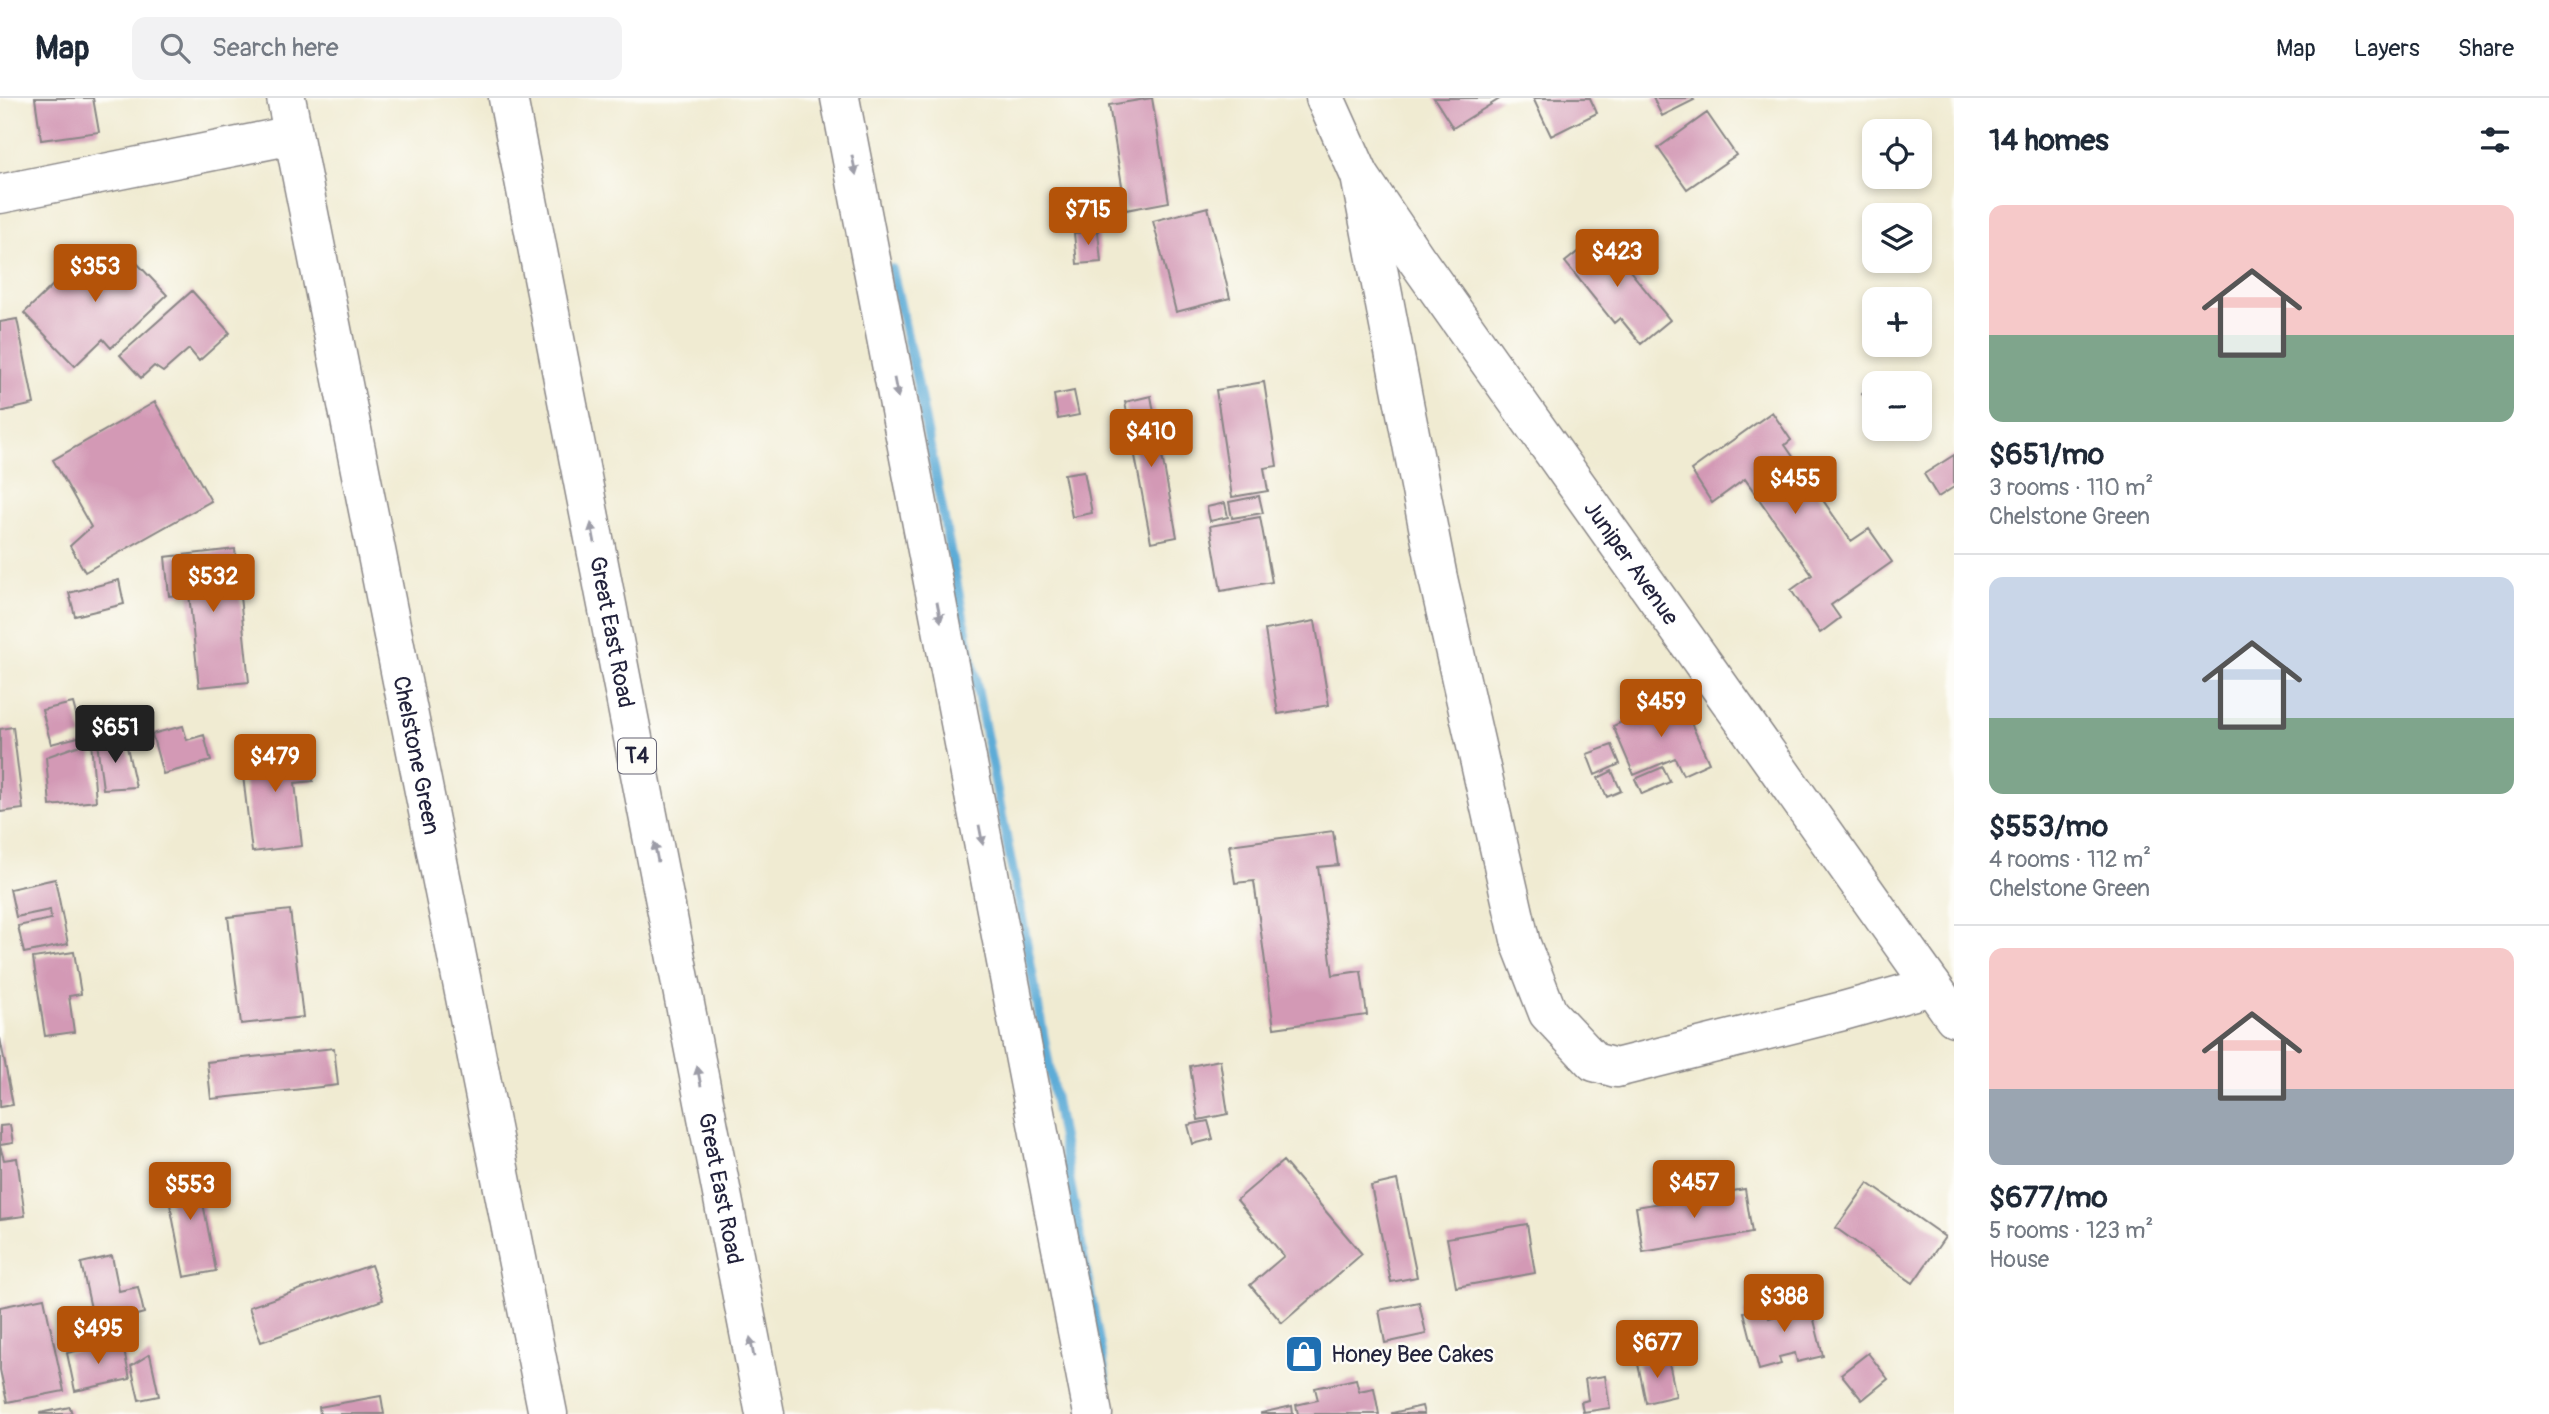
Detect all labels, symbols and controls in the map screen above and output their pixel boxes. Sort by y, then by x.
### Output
search box [132,17,622,80]
text: Map [35,28,90,69]
icon: search [156,29,194,67]
text: Search here [212,32,339,64]
text: Map [2276,34,2316,63]
text: Layers [2354,34,2420,63]
text: Share [2458,34,2514,63]
map controls [1862,119,1932,441]
button: locate [1862,119,1932,189]
icon: filters [2476,121,2514,159]
text: 14 homes [1989,122,2109,159]
one-way arrow [848,154,859,176]
pin: $715 [1047,188,1129,247]
text: $715 [1065,195,1111,224]
button: layers [1862,203,1932,273]
pin: $423 [1576,230,1658,289]
text: $423 [1592,237,1642,266]
pin: $353 [54,244,136,304]
icon: home [2189,250,2315,376]
text: $353 [70,252,120,281]
button: + [1862,287,1932,357]
button: − [1862,371,1932,441]
one-way arrow [891,377,902,399]
pin: $410 [1110,410,1192,469]
text: $410 [1126,417,1176,446]
text: $651/mo [1989,436,2104,473]
pin: $455 [1754,456,1836,516]
text: $455 [1770,464,1820,493]
text: 3 rooms · 110 m² [1989,473,2153,502]
street label: Juniper Avenue [1577,495,1686,631]
text: Chelstone Green [1989,502,2150,531]
one-way arrow [587,522,598,544]
pin: $532 [172,554,254,614]
street label: Great East Road [583,554,641,710]
text: $532 [188,562,238,591]
one-way arrow [933,601,944,623]
icon: home [2189,622,2315,748]
street label: Chelstone Green [386,673,446,837]
pin: $459 [1620,680,1702,739]
text: $459 [1636,687,1686,716]
pin: $651 [74,706,156,765]
text: $651 [91,713,139,742]
pin: $479 [234,734,316,794]
road number: T4 [618,738,656,774]
text: $479 [250,742,300,771]
text: $553/mo [1989,808,2108,845]
one-way arrow [976,824,987,846]
one-way arrow [650,841,661,863]
text: 4 rooms · 112 m² [1989,845,2151,874]
text: Chelstone Green [1989,874,2150,903]
icon: home [2189,993,2315,1119]
one-way arrow [694,1065,705,1087]
street label: Great East Road [692,1110,749,1267]
pin: $457 [1653,1160,1735,1220]
pin: $553 [149,1162,231,1222]
text: $457 [1669,1168,1719,1197]
text: $553 [165,1170,215,1199]
text: $677/mo [1989,1179,2108,1216]
text: 5 rooms · 123 m² [1989,1216,2153,1245]
text: House [1989,1245,2049,1274]
pin: $388 [1743,1274,1825,1334]
text: $388 [1760,1282,1808,1311]
pin: $495 [57,1306,139,1366]
text: $495 [73,1314,123,1343]
pin: $677 [1616,1320,1698,1380]
text: $677 [1632,1328,1682,1357]
shop icon: Honey Bee Cakes [1283,1333,1325,1375]
one-way arrow [747,1336,758,1358]
place label: Honey Bee Cakes [1331,1340,1494,1369]

